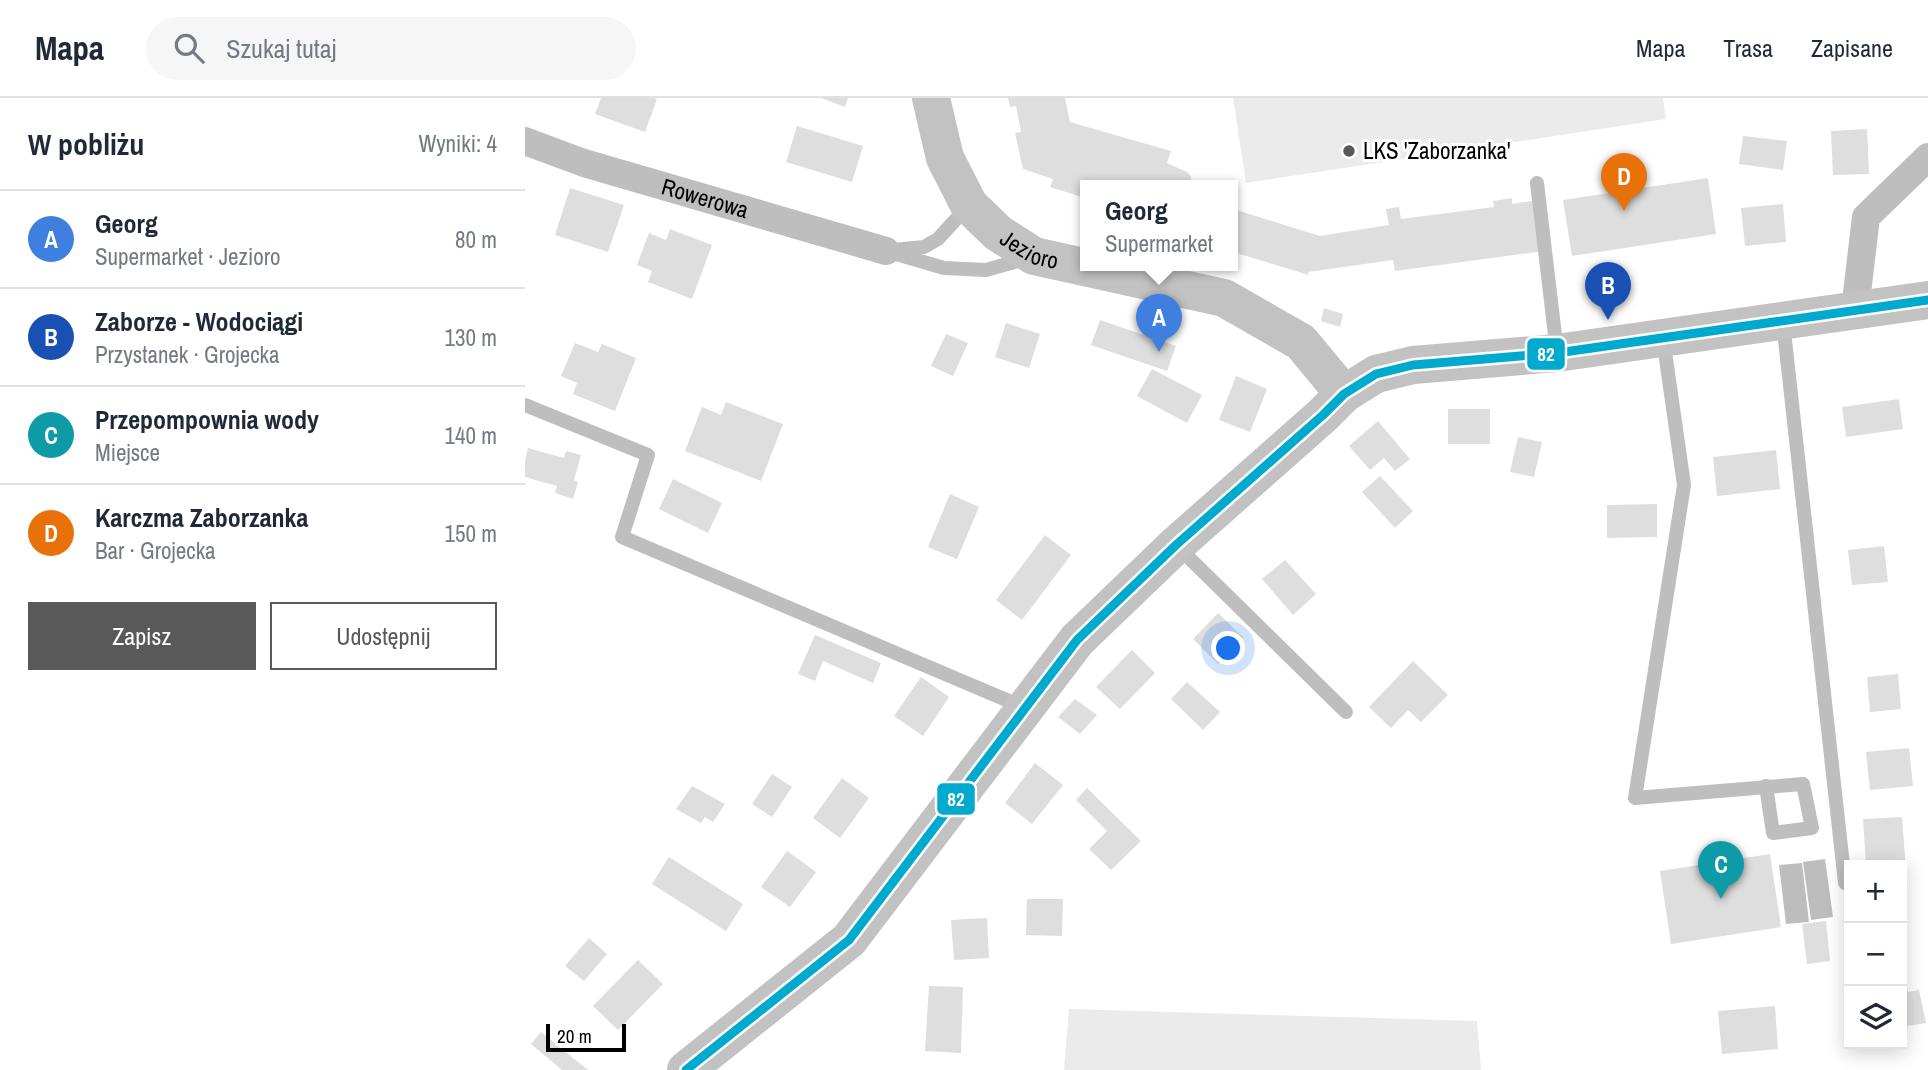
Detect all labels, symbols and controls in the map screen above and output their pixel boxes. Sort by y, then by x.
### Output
search box [146,17,636,80]
text: Mapa [35,26,104,70]
icon: search [170,29,208,67]
text: Szukaj tutaj [226,31,336,66]
text: Mapa [1636,32,1685,64]
text: Trasa [1723,32,1773,64]
text: Zapisane [1811,32,1893,64]
text: W pobliżu [28,124,144,164]
text: Wyniki: 4 [419,128,497,159]
place label: LKS 'Zaborzanka' [1363,135,1511,166]
marker: LKS 'Zaborzanka' [1341,143,1357,159]
pin: D [1601,153,1647,211]
street label: Rowerowa [658,170,753,225]
popup [1080,180,1238,271]
text: Georg [1105,193,1168,228]
text: Georg [95,206,158,241]
street label: Jezioro [994,222,1061,276]
text: A [44,224,58,255]
text: 80 m [455,224,497,255]
text: Supermarket [1105,228,1213,259]
text: Supermarket · Jezioro [95,241,281,272]
pin: B [1585,262,1631,320]
pin: A [1136,294,1182,352]
text: Zaborze - Wodociągi [95,304,303,339]
text: B [44,322,58,353]
text: 130 m [445,322,497,353]
line badge: 82 [1526,337,1566,371]
text: Przystanek · Grojecka [95,339,279,370]
text: 82 [1537,341,1555,367]
text: Przepompownia wody [95,402,319,437]
text: C [44,420,58,451]
text: 140 m [445,420,497,451]
text: Miejsce [95,437,160,468]
text: Karczma Zaborzanka [95,500,308,535]
text: D [44,518,58,549]
text: 150 m [445,518,497,549]
text: Bar · Grojecka [95,535,216,566]
button: Zapisz [28,602,256,670]
button: Udostępnij [270,602,497,670]
your location [1211,631,1245,665]
line badge: 82 [936,782,976,816]
text: 82 [947,786,965,812]
pin: C [1698,841,1744,899]
map controls [1844,860,1907,1049]
button: + [1844,860,1907,923]
button: − [1844,923,1907,986]
button: layers [1844,986,1907,1049]
scale bar [546,1021,627,1053]
text: 20 m [557,1023,592,1049]

